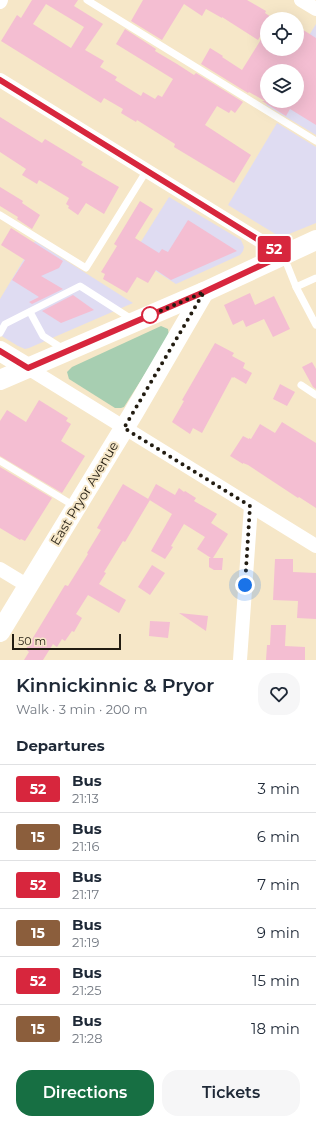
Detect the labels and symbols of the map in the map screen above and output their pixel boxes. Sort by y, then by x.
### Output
line badge: 52 [256,236,292,262]
unlabelled marker [141,306,159,324]
street label: East Pryor Avenue [47,438,121,548]
your location [235,575,255,595]
scale bar [12,632,121,651]

